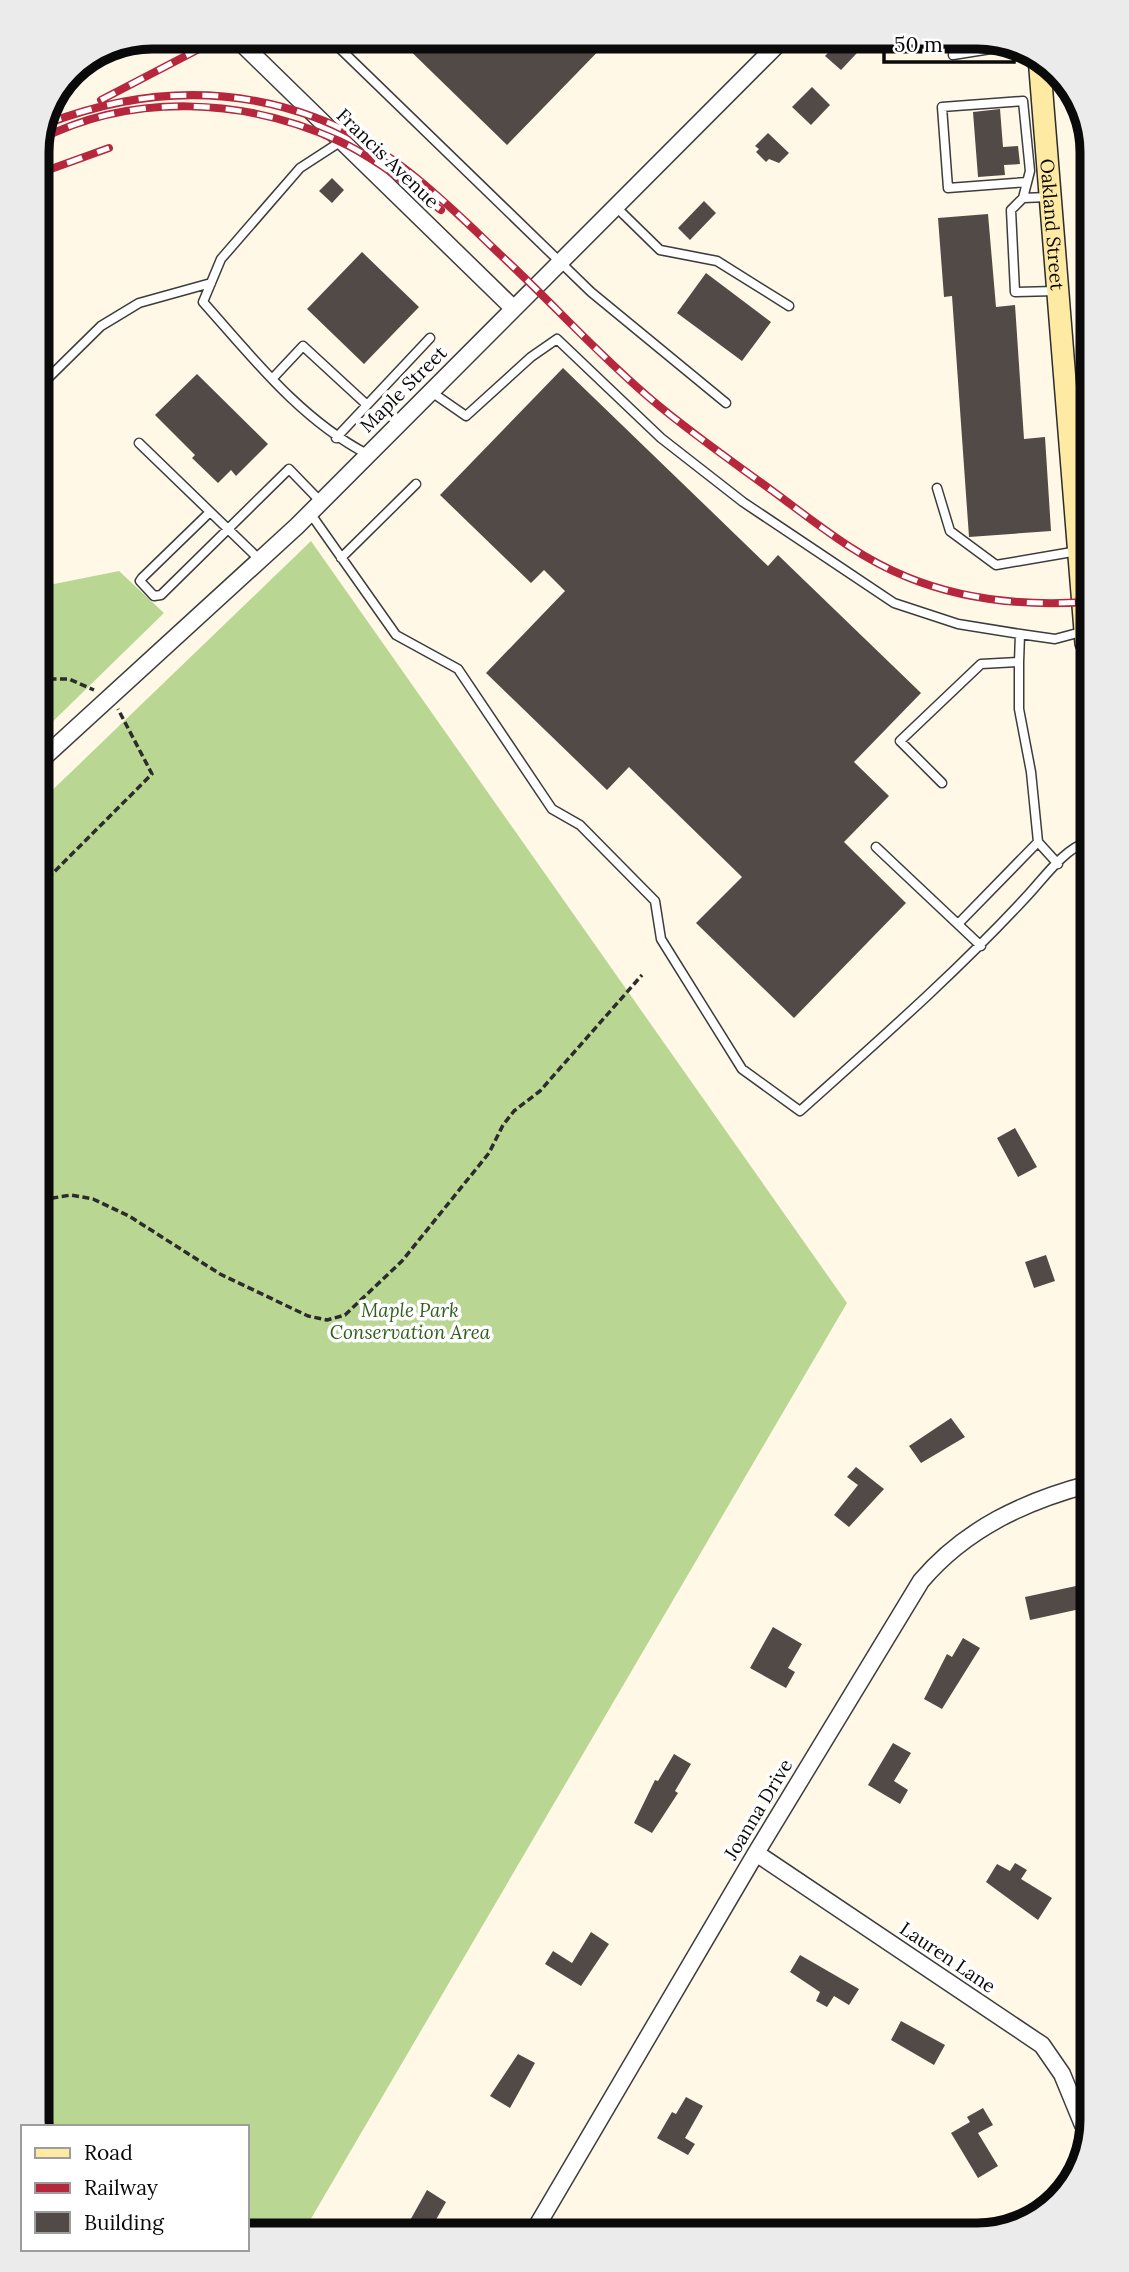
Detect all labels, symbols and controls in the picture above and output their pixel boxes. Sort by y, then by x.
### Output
scale bar [884,21,1014,65]
text: 50 m [894,31,943,58]
street label: Francis Avenue [332,103,444,213]
street label: Oakland Street [1035,158,1070,292]
street label: Maple Street [355,340,452,437]
park label: Maple Park Conservation Area [330,1298,491,1344]
street label: Joanna Drive [718,1754,797,1865]
street label: Lauren Lane [896,1916,1000,1998]
legend [21,2125,248,2251]
text: Road [84,2139,133,2166]
text: Railway [84,2174,158,2201]
text: Building [84,2209,164,2236]

